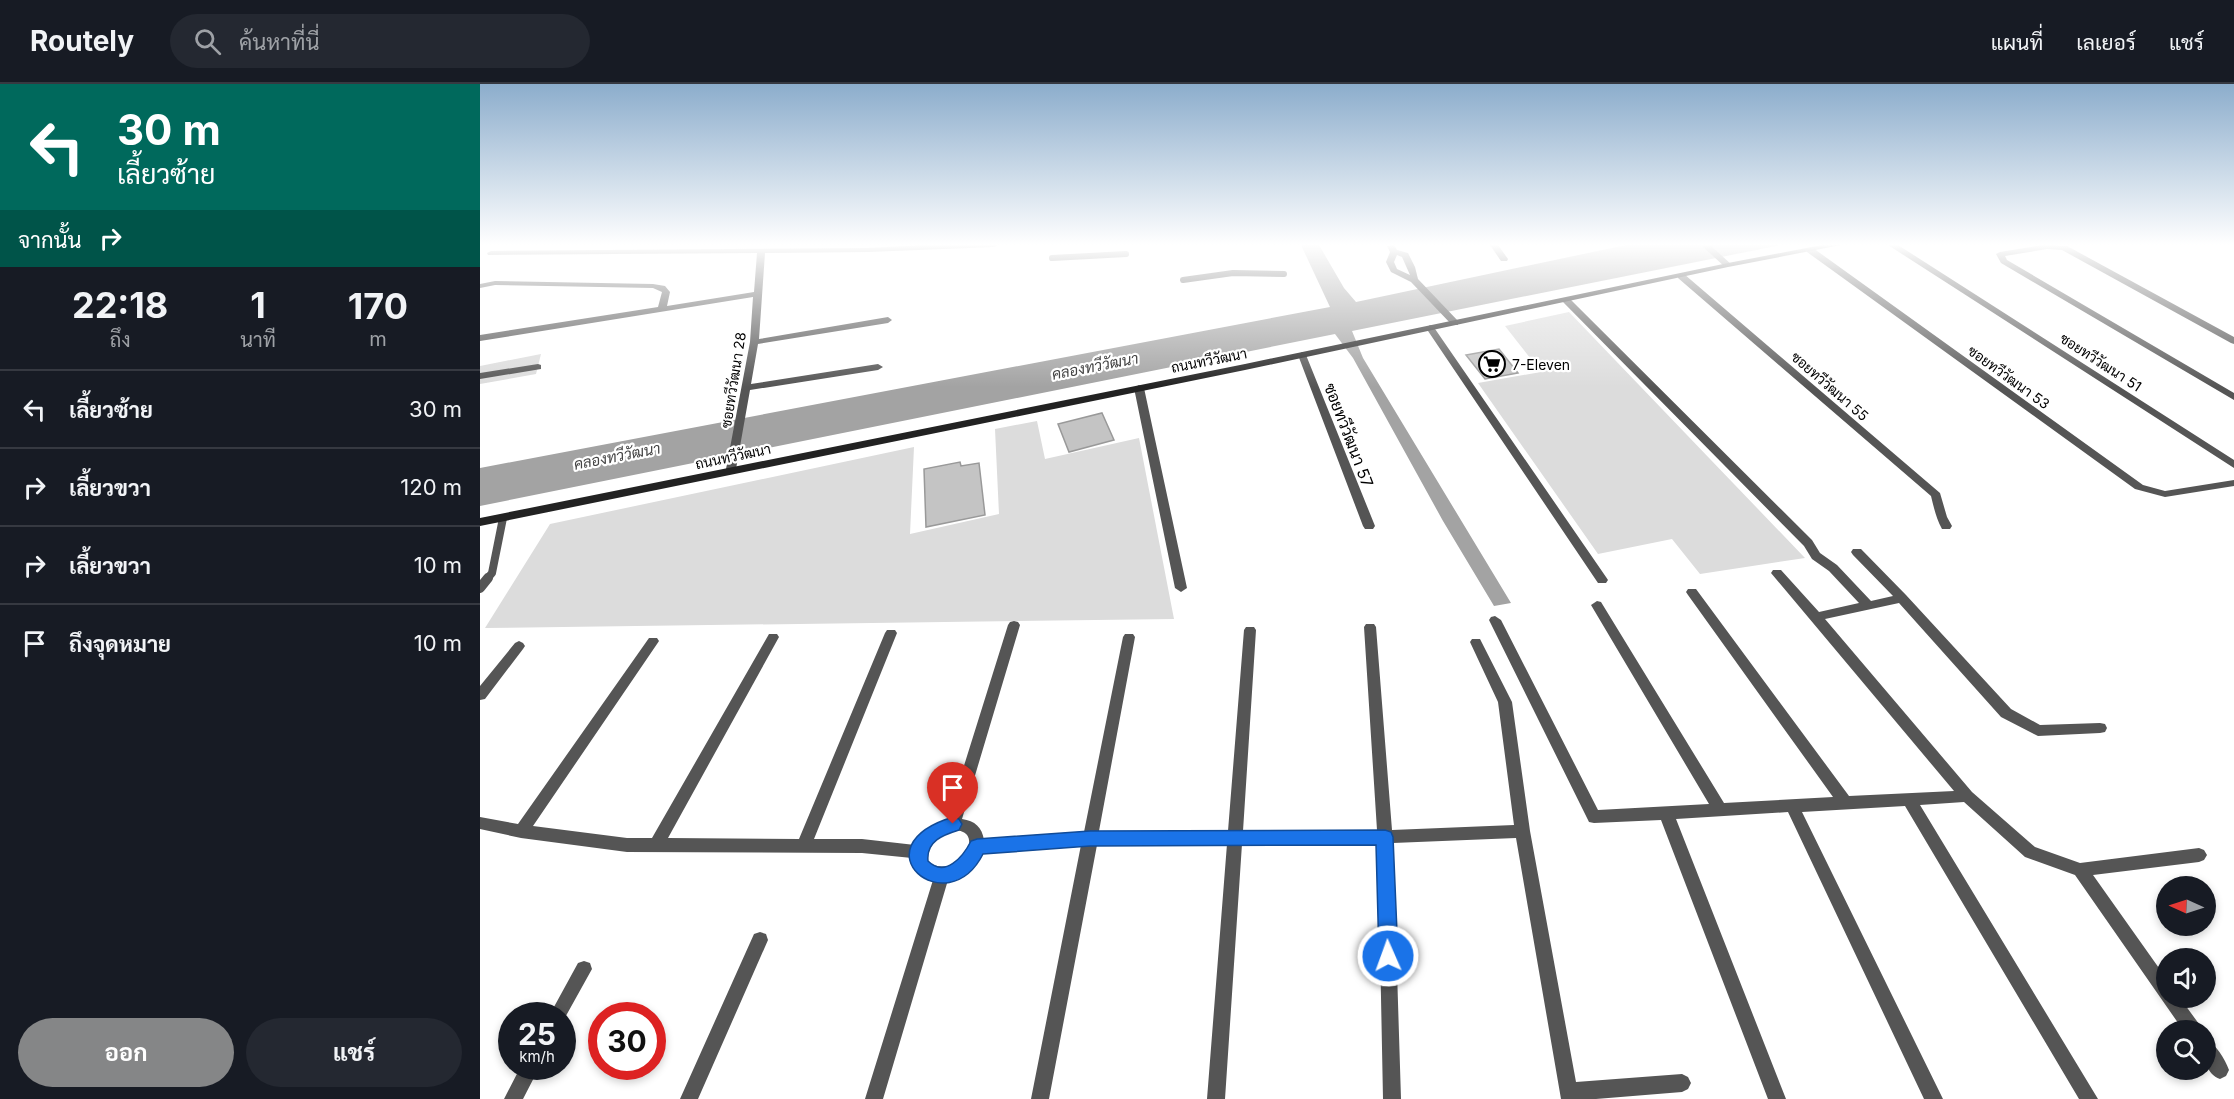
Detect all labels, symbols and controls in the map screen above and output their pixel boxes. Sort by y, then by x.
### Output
search box [170,14,590,68]
text: Routely [30,24,134,58]
icon: search [191,25,224,58]
text: ค้นหาที่นี่ [239,29,319,55]
text: แผนที่ [1991,30,2043,55]
text: เลเยอร์ [2076,30,2136,55]
text: แชร์ [2169,30,2204,55]
text: 30 m [117,104,221,155]
icon: left [18,108,96,186]
text: เลี้ยวซ้าย [117,158,215,191]
icon: right [94,222,127,255]
text: จากนั้น [18,227,82,253]
text: 22:18 [72,283,168,327]
text: 1 [250,283,266,327]
text: 170 [348,284,408,328]
text: m [369,327,387,351]
text: ถึง [110,328,130,352]
text: นาที [240,328,276,352]
street label: ซอยทวีวัฒนา 51 [2057,329,2145,395]
street label: ซอยทวีวัฒนา 28 [717,331,749,429]
street label: ซอยทวีวัฒนา 53 [1965,342,2053,412]
street label: ถนนทวีวัฒนา [1170,344,1248,376]
water label: คลองทวีวัฒนา [1050,348,1140,384]
street label: ซอยทวีวัฒนา 55 [1788,348,1872,424]
supermarket icon: 7-Eleven [1477,349,1507,379]
place label: 7-Eleven [1512,356,1570,373]
street label: ซอยทวีวัฒนา 57 [1320,380,1379,490]
icon: left [18,393,51,426]
text: 30 m [409,396,462,422]
text: เลี้ยวซ้าย [69,397,153,423]
water label: คลองทวีวัฒนา [572,438,662,474]
street label: ถนนทวีวัฒนา [694,440,772,472]
icon: right [18,471,51,504]
text: 120 m [400,474,462,500]
text: เลี้ยวขวา [69,475,151,501]
icon: right [18,549,51,582]
text: 10 m [414,552,462,578]
text: เลี้ยวขวา [69,553,151,579]
icon: arrive [18,627,51,660]
text: 10 m [414,630,462,656]
text: ถึงจุดหมาย [69,631,171,657]
pin [927,762,978,824]
icon: arrive [936,771,969,804]
north arrow [2156,876,2216,936]
map controls [2156,876,2216,1080]
position arrow [1356,924,1420,988]
button: sound [2156,948,2216,1008]
speed limit sign: 30 [588,1002,666,1080]
text: 25 [518,1016,556,1052]
button: ออก [18,1018,234,1087]
button: แชร์ [246,1018,462,1087]
button: search [2156,1020,2216,1080]
text: km/h [519,1047,555,1066]

